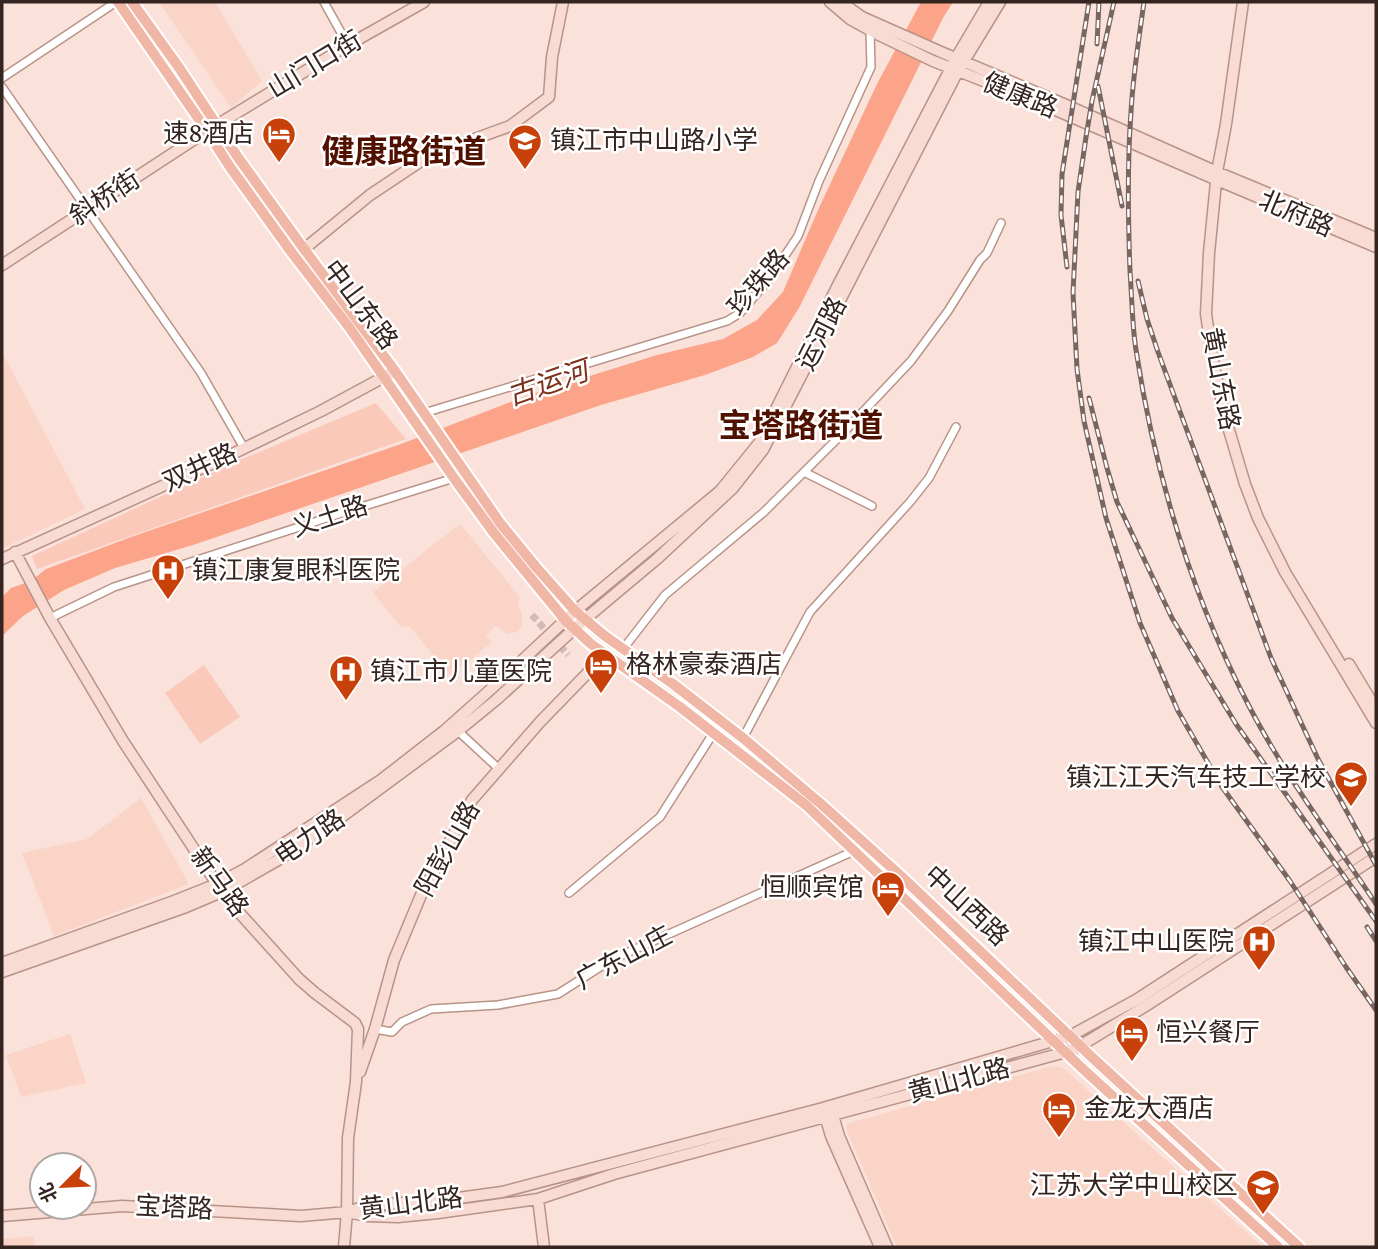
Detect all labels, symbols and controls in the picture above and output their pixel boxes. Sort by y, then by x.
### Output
street label: 山门口街 [260,21,370,109]
street label: 健康路 [976,63,1064,129]
place label: 速8酒店 [163,114,254,154]
hotel icon: 速8酒店 [260,115,298,164]
place label: 镇江市中山路小学 [550,121,758,161]
school or university icon: 镇江市中山路小学 [506,122,544,171]
district label: 健康路街道 [322,128,487,178]
street label: 斜桥街 [61,160,149,236]
street label: 北府路 [1252,180,1340,248]
street label: 珍珠路 [718,240,800,326]
street label: 中山东路 [313,251,407,359]
street label: 运河路 [786,290,858,378]
street label: 黄山东路 [1190,324,1250,434]
water label: 古运河 [501,348,599,418]
district label: 宝塔路街道 [719,402,884,452]
street label: 双井路 [156,433,244,503]
street label: 义土路 [287,486,373,548]
place label: 镇江康复眼科医院 [192,551,400,591]
hospital icon: 镇江康复眼科医院 [149,552,187,601]
place label: 格林豪泰酒店 [626,645,782,685]
hotel icon: 格林豪泰酒店 [582,646,620,695]
place label: 镇江市儿童医院 [370,652,552,692]
hospital icon: 镇江市儿童医院 [327,653,365,702]
place label: 镇江江天汽车技工学校 [1066,758,1326,798]
school or university icon: 镇江江天汽车技工学校 [1332,759,1370,808]
street label: 阳彭山路 [405,794,491,904]
street label: 电力路 [266,800,354,876]
street label: 新马路 [180,839,258,925]
street label: 中山西路 [914,856,1018,956]
place label: 恒顺宾馆 [760,868,864,908]
hotel icon: 恒顺宾馆 [869,869,907,918]
street label: 广东山庄 [569,916,679,1000]
place label: 镇江中山医院 [1078,922,1234,962]
hospital icon: 镇江中山医院 [1240,923,1278,972]
place label: 恒兴餐厅 [1156,1013,1260,1053]
hotel icon: 恒兴餐厅 [1113,1014,1151,1063]
street label: 黄山北路 [904,1048,1014,1114]
place label: 金龙大酒店 [1084,1089,1214,1129]
hotel icon: 金龙大酒店 [1040,1090,1078,1139]
north arrow [28,1151,98,1221]
place label: 江苏大学中山校区 [1030,1166,1238,1206]
school or university icon: 江苏大学中山校区 [1244,1167,1282,1216]
text: 北 [32,1178,66,1207]
street label: 黄山北路 [357,1178,465,1230]
street label: 宝塔路 [134,1186,214,1230]

